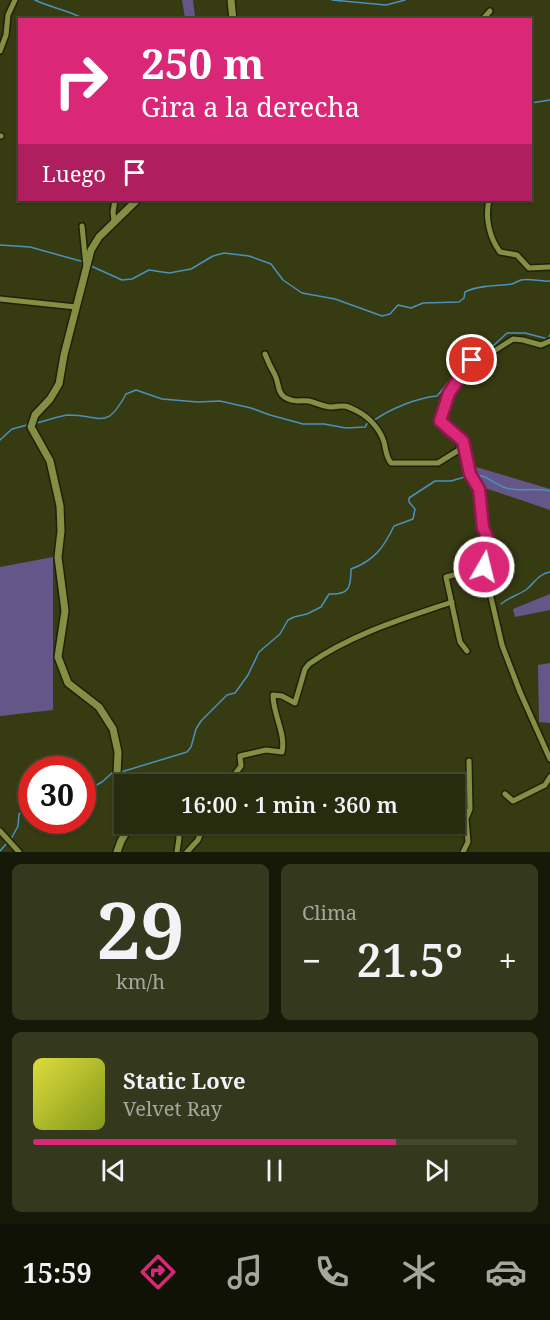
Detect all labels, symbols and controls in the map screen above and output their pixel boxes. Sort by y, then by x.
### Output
text: 250 m [141,34,265,91]
icon: right [42,42,120,120]
text: Gira a la derecha [141,88,360,125]
icon: arrive [118,156,151,189]
text: Luego [42,158,106,188]
pin [446,334,497,385]
icon: arrive [455,343,488,376]
position arrow [452,535,516,599]
speed limit sign: 30 [18,756,96,834]
text: 16:00 · 1 min · 360 m [181,789,398,819]
text: 29 [96,876,185,982]
text: Clima [302,899,357,926]
text: 21.5° [357,929,463,990]
text: − [302,938,321,983]
text: + [499,938,517,983]
text: km/h [116,968,165,995]
text: Static Love [123,1065,246,1095]
text: Velvet Ray [123,1095,222,1122]
icon: previous [97,1154,130,1187]
icon: pause [258,1154,291,1187]
icon: next [420,1154,453,1187]
icon: directions [137,1251,179,1293]
icon: music [224,1251,266,1293]
icon: phone [311,1251,353,1293]
icon: climate [398,1251,440,1293]
icon: car [485,1251,527,1293]
text: 15:59 [23,1254,92,1291]

